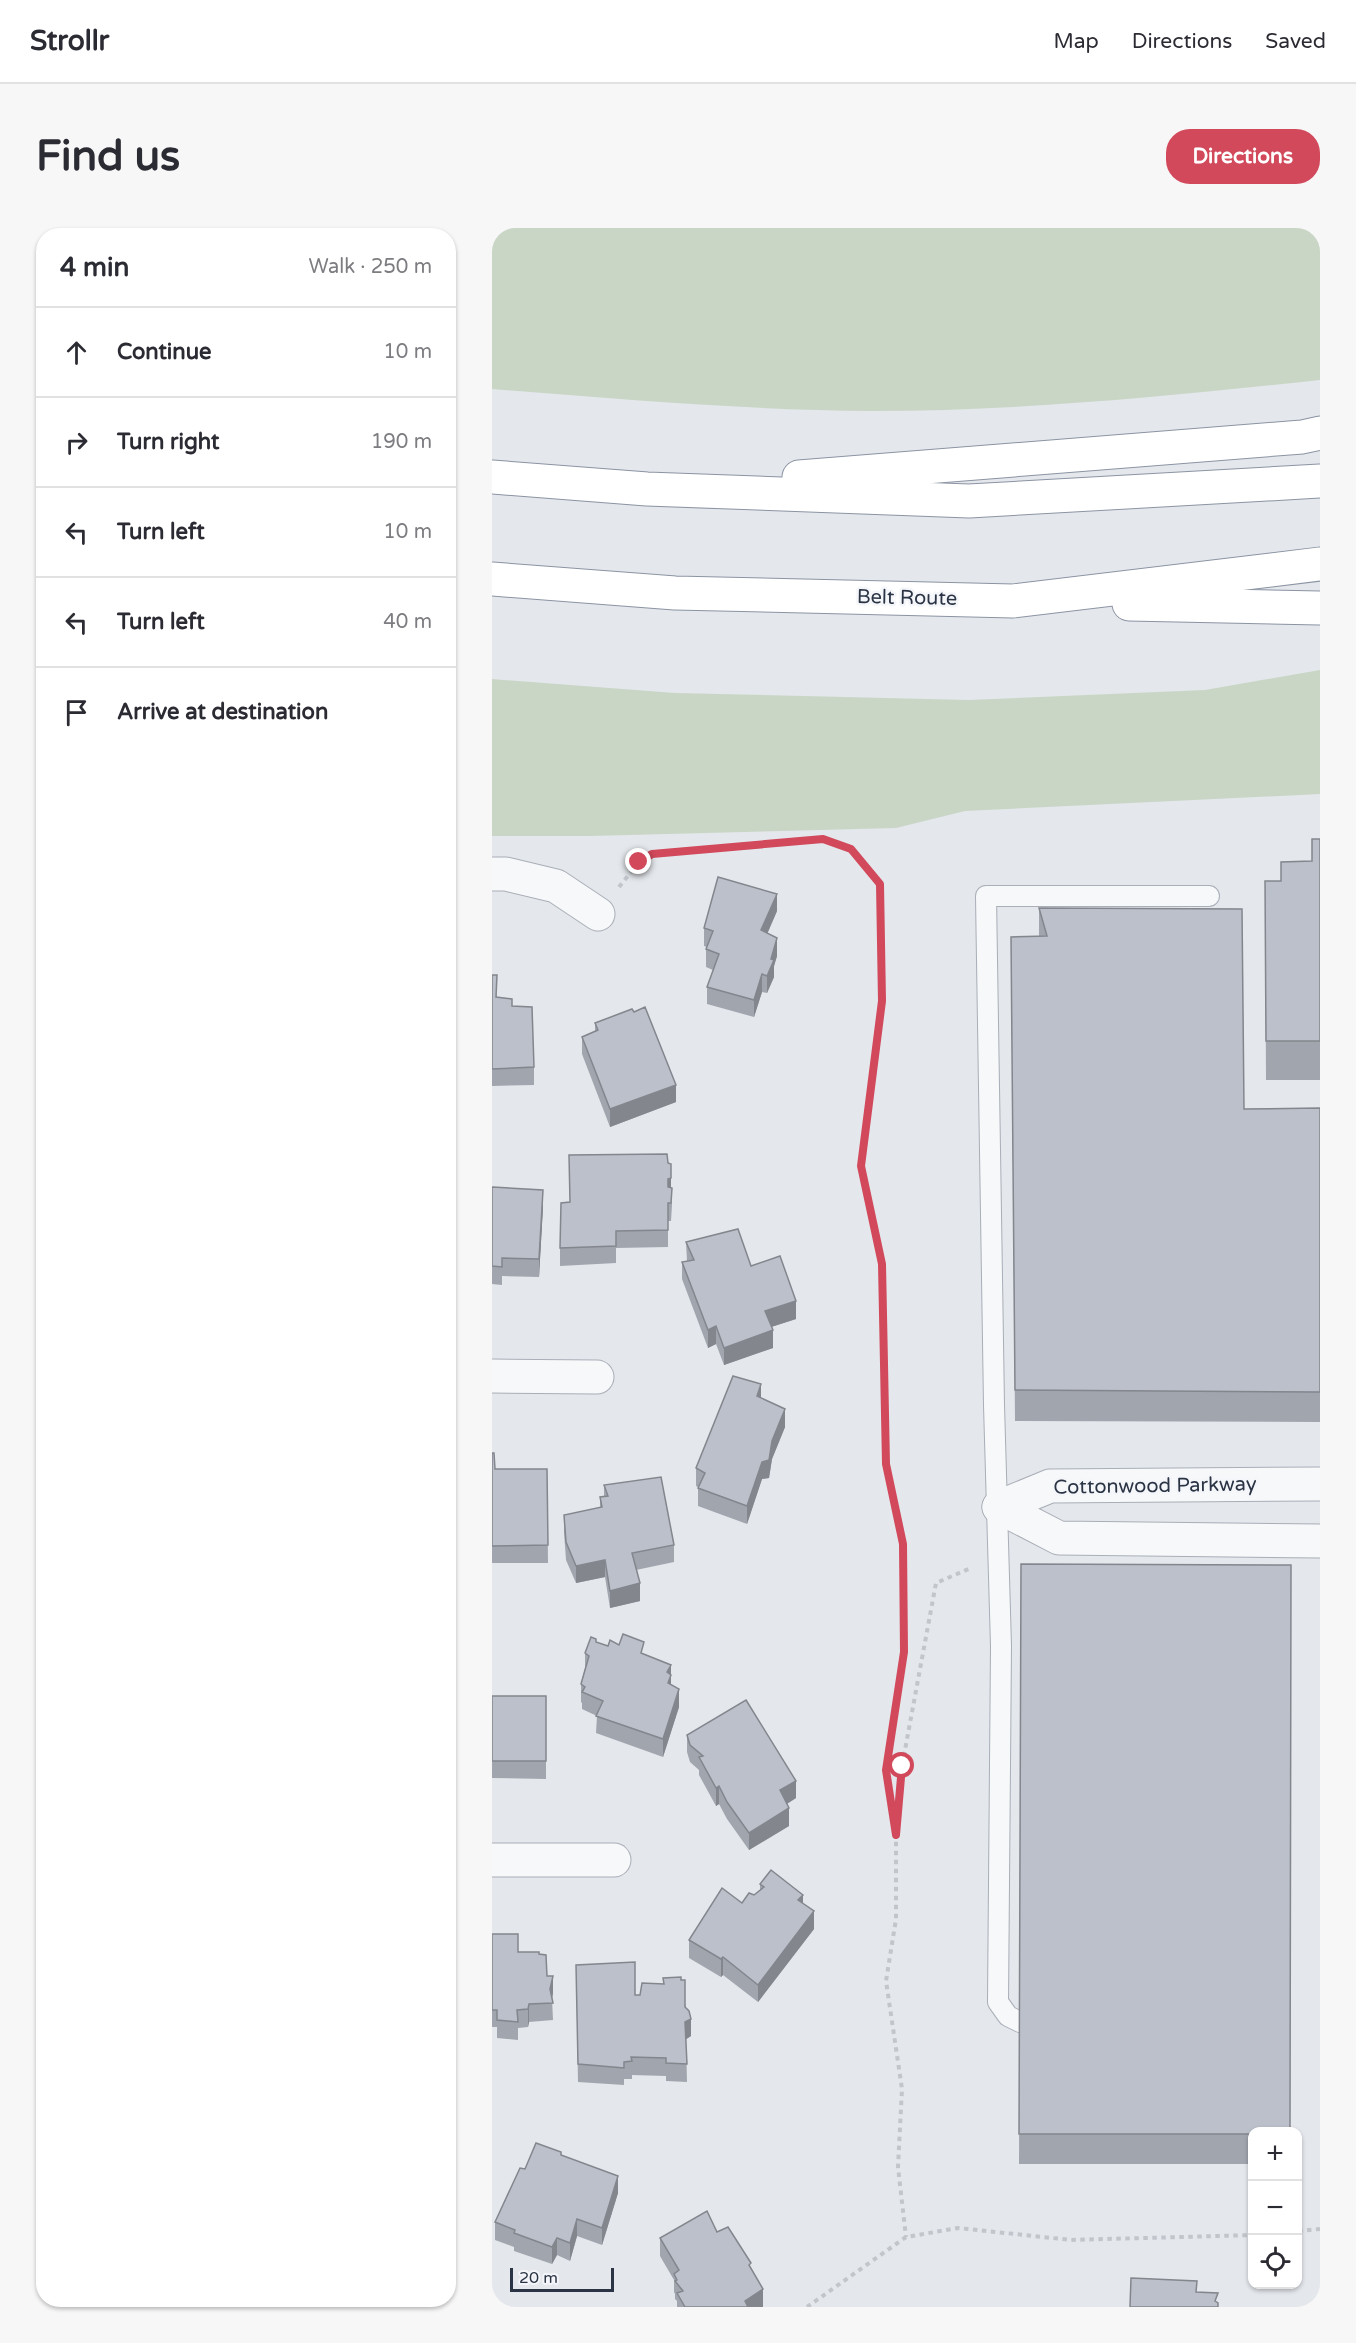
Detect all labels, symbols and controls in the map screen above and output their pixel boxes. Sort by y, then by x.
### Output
text: Strollr [30,24,109,58]
text: Map [1053,29,1099,54]
text: Directions [1132,29,1232,54]
text: Saved [1265,29,1326,54]
button: Directions [1166,129,1320,184]
text: Find us [36,131,180,182]
text: 4 min [60,252,129,283]
text: Walk · 250 m [309,255,432,279]
icon: ahead [60,336,93,369]
text: Continue [117,339,212,365]
text: 10 m [383,340,432,364]
icon: right [60,426,93,459]
text: Turn right [117,429,219,455]
text: 190 m [371,430,432,454]
icon: left [60,516,93,549]
text: Turn left [117,519,205,545]
text: 10 m [383,520,432,544]
street label: Belt Route [857,585,957,611]
icon: left [60,606,93,639]
text: Turn left [117,609,205,635]
text: 40 m [383,610,432,634]
icon: arrive [60,696,93,729]
text: Arrive at destination [117,699,328,725]
route end [625,848,651,874]
street label: Cottonwood Parkway [1053,1472,1257,1500]
route start [888,1752,914,1778]
map controls [1248,2127,1302,2289]
button: + [1248,2127,1302,2181]
button: − [1248,2181,1302,2235]
button: locate [1248,2235,1302,2289]
scale bar [510,2265,614,2292]
text: 20 m [519,2268,558,2288]

